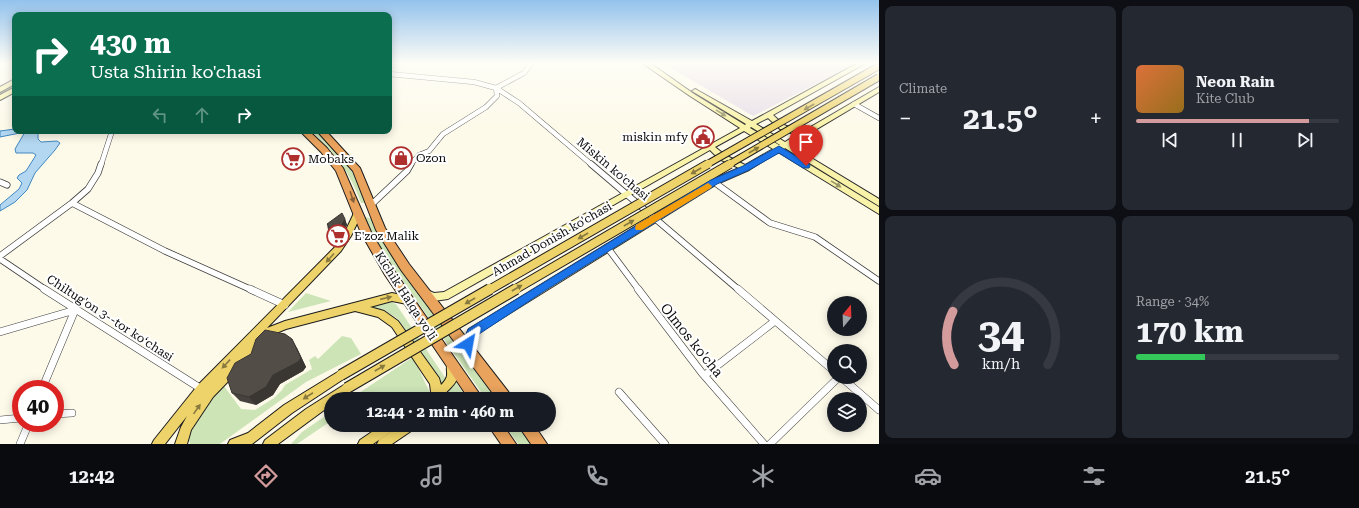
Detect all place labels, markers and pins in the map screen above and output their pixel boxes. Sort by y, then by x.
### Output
public building icon: miskin mfy [690,124,716,150]
pin [789,125,823,166]
place label: miskin mfy [622,130,689,144]
shop icon: Ozon [388,145,414,171]
supermarket icon: Mobaks [280,146,306,172]
place label: Ozon [416,151,447,165]
place label: Mobaks [308,152,354,166]
supermarket icon: E'zoz Malik [325,223,351,249]
place label: E'zoz Malik [354,229,420,243]

